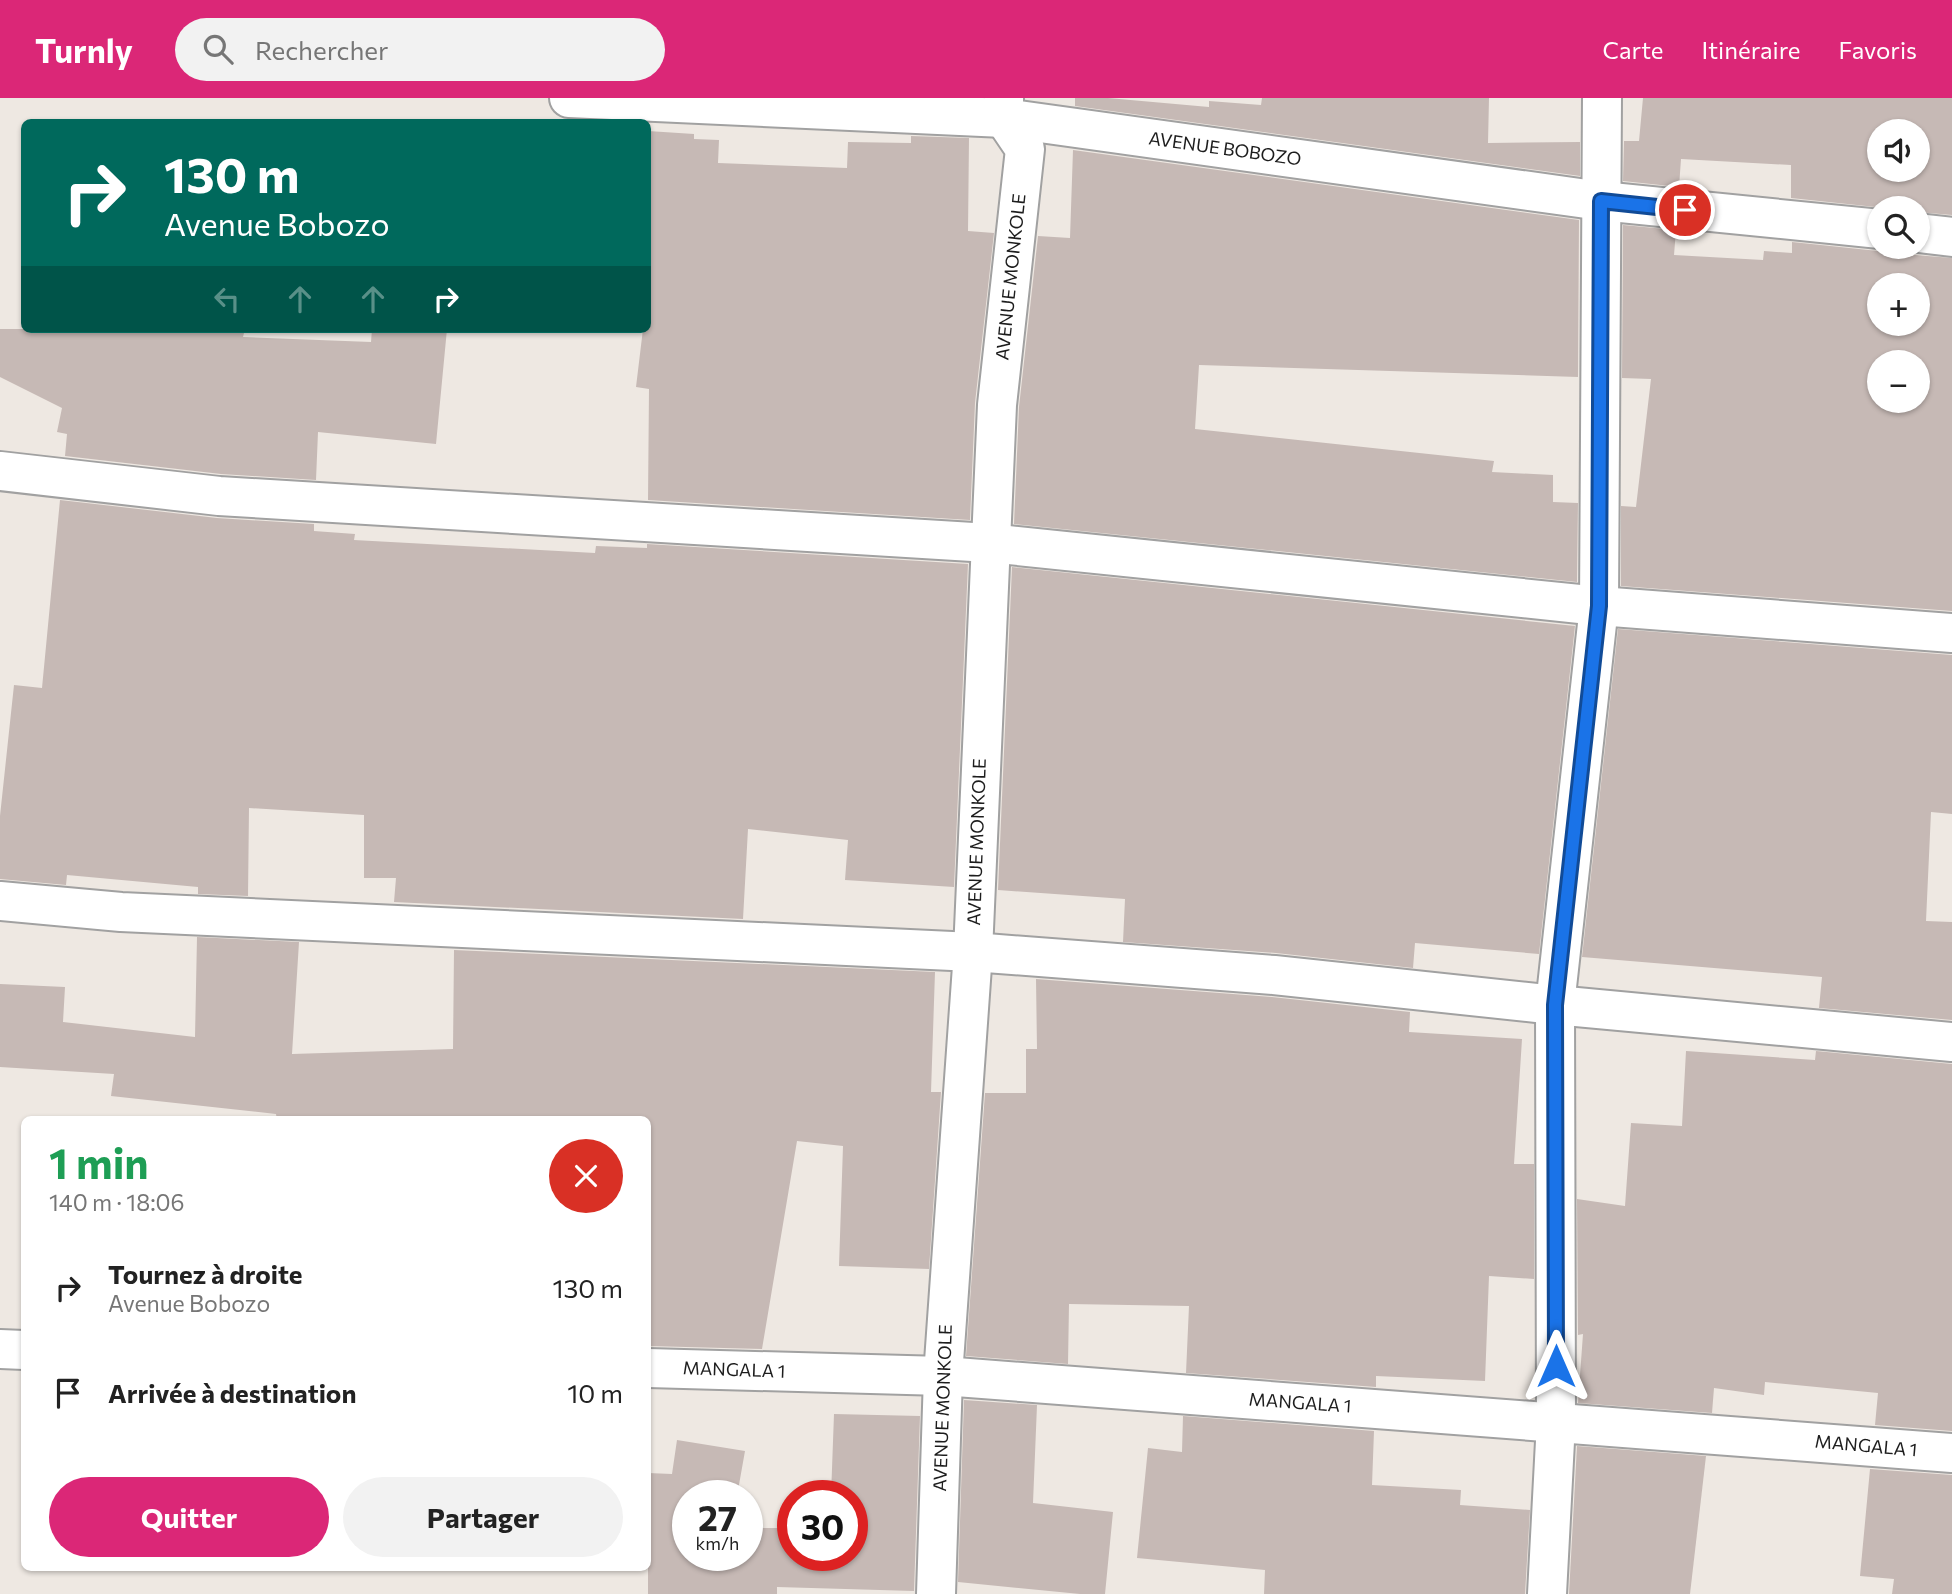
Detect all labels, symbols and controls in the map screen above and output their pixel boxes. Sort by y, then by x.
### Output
search box [175,18,665,81]
text: Turnly [35,29,133,70]
icon: search [199,30,237,68]
text: Rechercher [255,34,388,65]
text: Carte [1603,35,1664,64]
text: Itinéraire [1702,35,1801,64]
text: Favoris [1839,35,1917,64]
map controls [1867,119,1930,413]
button: sound [1867,119,1930,182]
street label: AVENUE BOBOZO [1147,126,1303,170]
text: 130 m [164,143,299,203]
icon: right [49,147,140,238]
pin [1655,180,1715,240]
icon: arrive [1666,191,1704,229]
street label: AVENUE MONKOLE [990,193,1030,361]
button: search [1867,196,1930,259]
text: Avenue Bobozo [164,203,390,243]
button: + [1867,273,1930,336]
icon: left [208,280,246,318]
icon: ahead [281,280,319,318]
icon: ahead [354,280,392,318]
icon: right [427,280,465,318]
button: − [1867,350,1930,413]
street label: AVENUE MONKOLE [962,758,990,926]
text: 1 min [49,1136,149,1188]
button: close [549,1139,623,1213]
text: 140 m · 18:06 [49,1188,185,1216]
text: Tournez à droite [108,1258,303,1289]
icon: right [49,1269,87,1307]
text: 130 m [552,1272,623,1303]
text: Avenue Bobozo [108,1289,270,1317]
street label: AVENUE MONKOLE [928,1324,956,1492]
position arrow [1519,1329,1593,1403]
street label: MANGALA 1 [682,1356,786,1382]
icon: arrive [49,1374,87,1412]
text: Arrivée à destination [108,1377,356,1408]
text: 10 m [567,1377,623,1408]
street label: MANGALA 1 [1248,1387,1352,1417]
street label: MANGALA 1 [1814,1430,1918,1460]
button: Quitter [49,1477,329,1557]
button: Partager [343,1477,623,1557]
speed limit sign: 30 [777,1480,868,1571]
text: 27 [698,1495,737,1538]
text: km/h [696,1532,739,1554]

